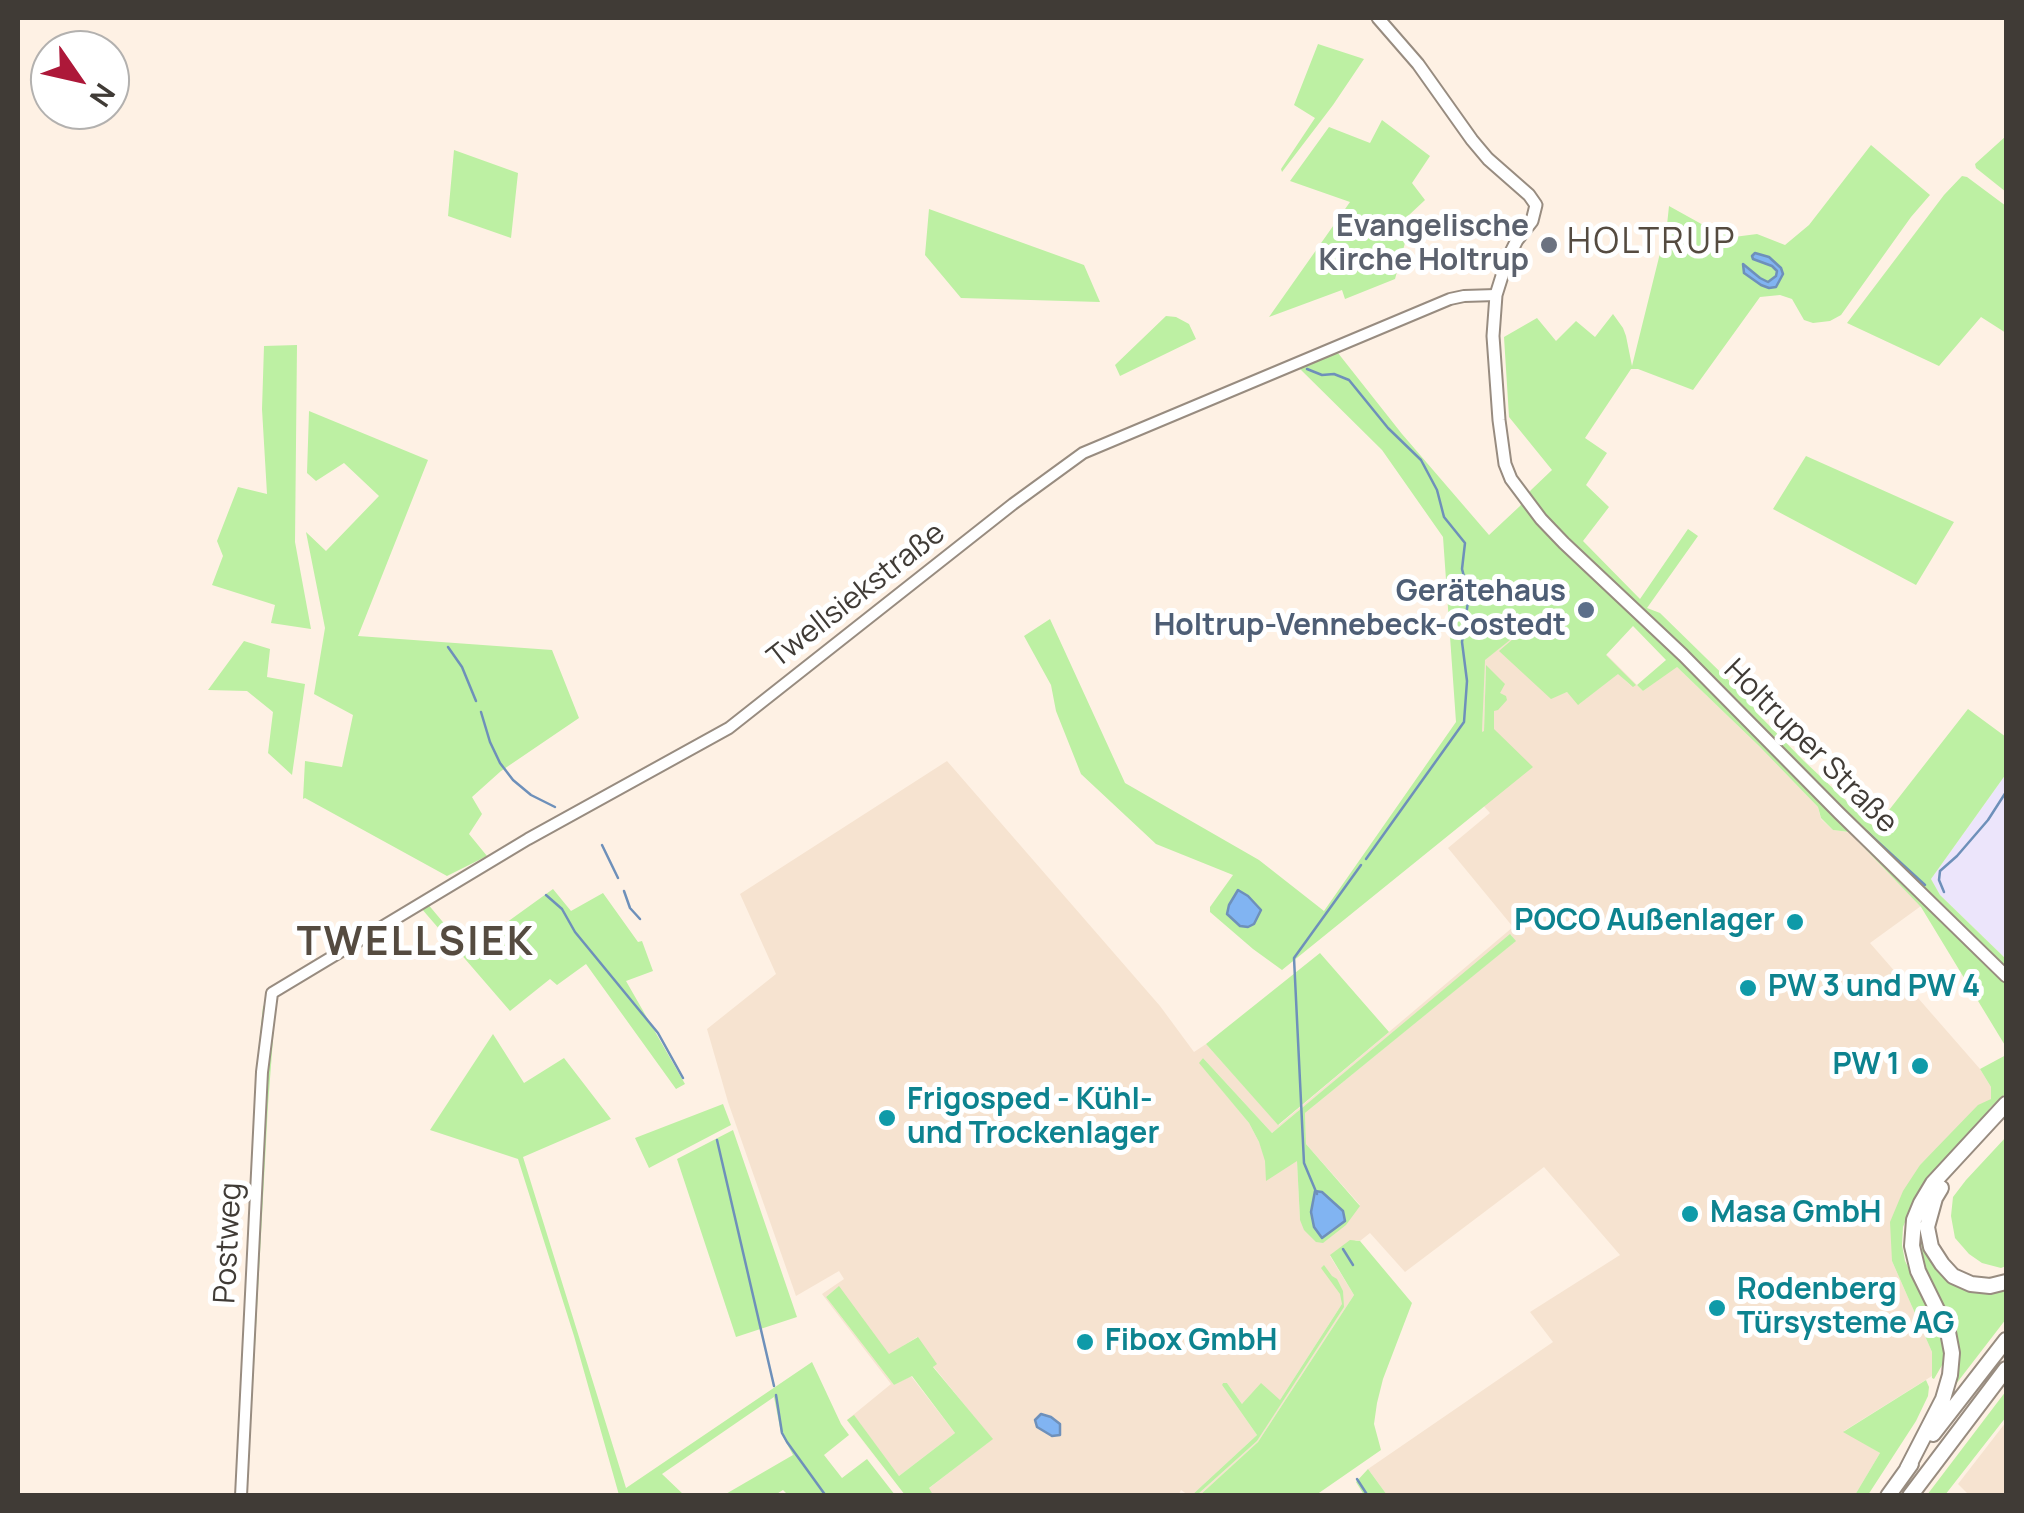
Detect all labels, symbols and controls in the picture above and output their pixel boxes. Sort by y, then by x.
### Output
north arrow [30,30,130,130]
text: N [82,77,125,115]
place label: Evangelische Kirche Holtrup [1319,210,1529,280]
district label: HOLTRUP [1567,222,1737,264]
marker: Evangelische Kirche Holtrup [1538,234,1560,256]
street label: Twellsiekstraße [761,516,953,676]
place label: Gerätehaus Holtrup-Vennebeck-Costedt [1154,575,1566,646]
marker: Gerätehaus Holtrup-Vennebeck-Costedt [1575,599,1597,621]
street label: Holtruper Straße [1716,653,1904,841]
place label: POCO Außenlager [1514,904,1775,940]
marker: POCO Außenlager [1784,911,1806,933]
district label: TWELLSIEK [297,920,535,968]
place label: PW 3 und PW 4 [1768,970,1980,1006]
marker: PW 3 und PW 4 [1737,977,1759,999]
place label: PW 1 [1832,1048,1900,1084]
marker: PW 1 [1909,1055,1931,1077]
place label: Frigosped - Kühl- und Trockenlager [907,1083,1159,1154]
marker: Frigosped - Kühl- und Trockenlager [876,1107,898,1129]
street label: Postweg [208,1182,250,1304]
place label: Masa GmbH [1710,1196,1882,1232]
marker: Masa GmbH [1679,1203,1701,1225]
place label: Rodenberg Türsysteme AG [1737,1273,1955,1344]
marker: Rodenberg Türsysteme AG [1706,1297,1728,1319]
place label: Fibox GmbH [1105,1324,1277,1360]
marker: Fibox GmbH [1074,1331,1096,1353]

